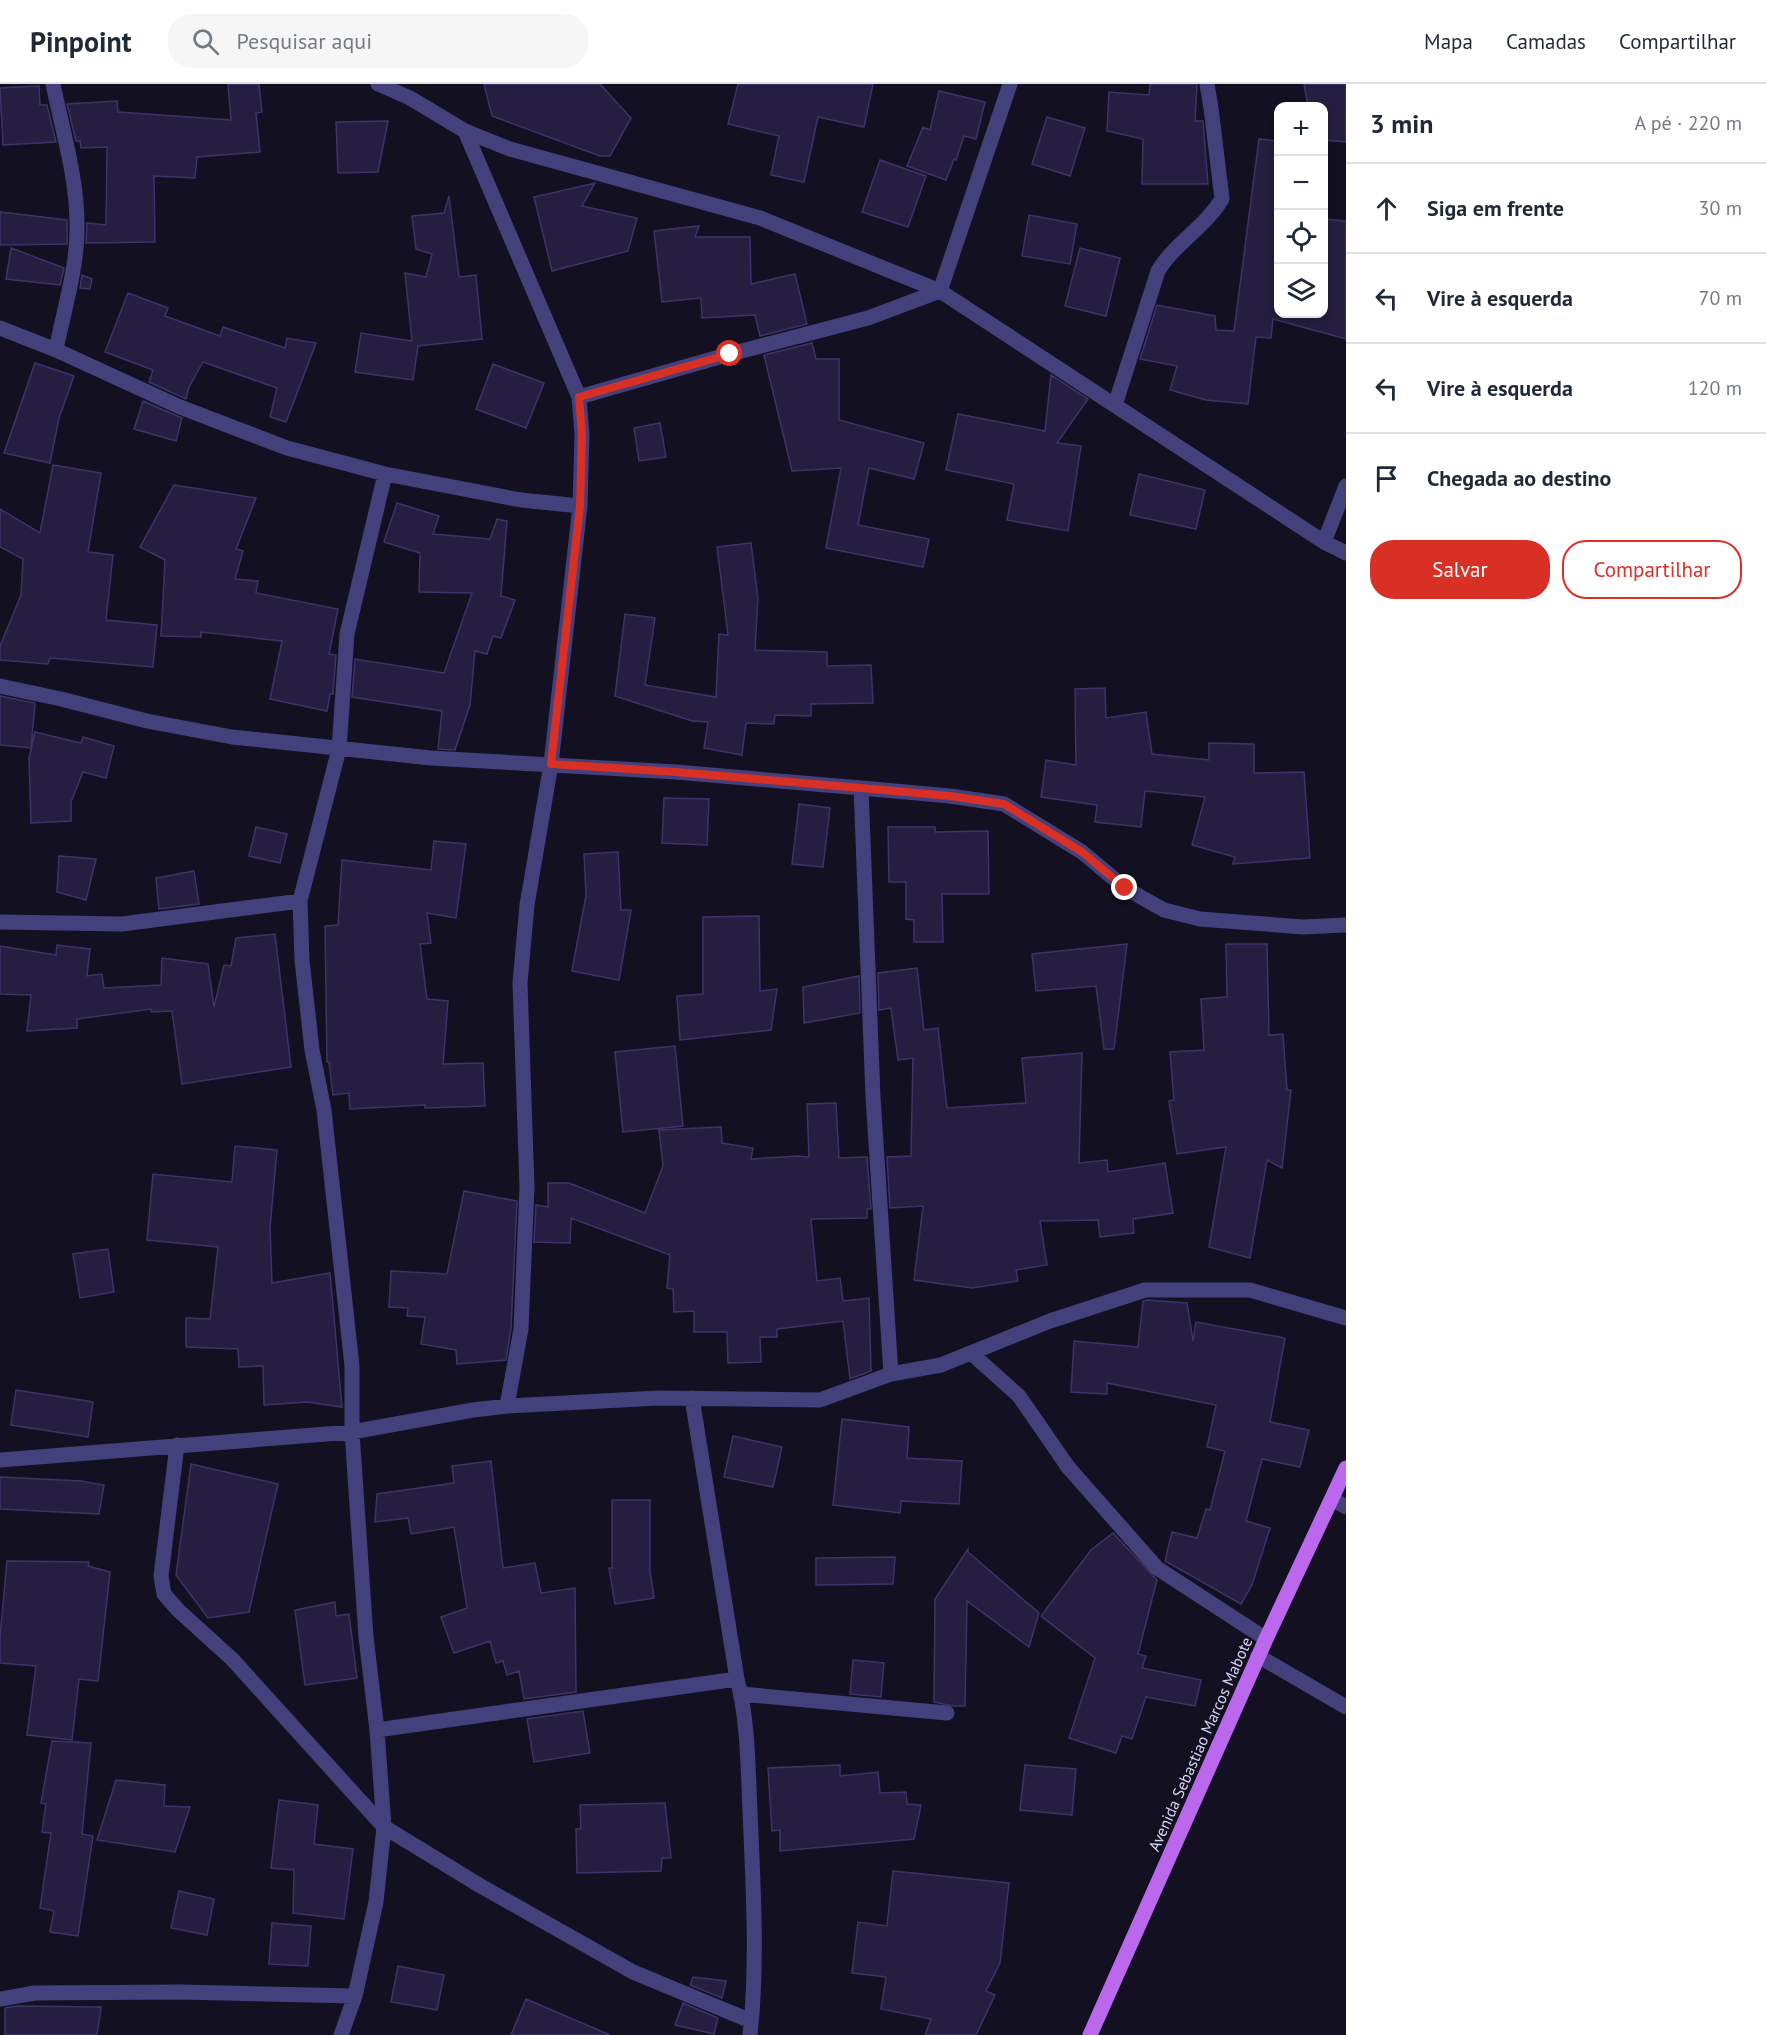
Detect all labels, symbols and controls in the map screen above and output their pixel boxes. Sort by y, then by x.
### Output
search box [168,14,588,68]
text: Pinpoint [30,23,132,60]
icon: search [189,25,222,58]
text: Pesquisar aqui [237,27,372,55]
text: Mapa [1424,28,1473,55]
text: Camadas [1506,28,1586,55]
text: Compartilhar [1619,28,1736,55]
map controls [1274,102,1328,318]
button: + [1274,102,1328,156]
text: 3 min [1370,107,1433,140]
text: A pé · 220 m [1635,110,1742,136]
button: − [1274,156,1328,210]
icon: ahead [1370,192,1403,225]
text: Siga em frente [1427,194,1564,222]
text: 30 m [1699,195,1742,221]
button: locate [1274,210,1328,264]
button: layers [1274,264,1328,318]
icon: left [1370,282,1403,315]
text: Vire à esquerda [1427,284,1573,312]
text: 70 m [1699,285,1742,311]
route start [716,340,742,366]
icon: left [1370,372,1403,405]
text: Vire à esquerda [1427,374,1573,402]
text: 120 m [1688,375,1742,401]
icon: arrive [1370,462,1403,495]
text: Chegada ao destino [1427,464,1611,492]
button: Salvar [1370,540,1550,599]
button: Compartilhar [1562,540,1742,599]
route end [1111,874,1137,900]
street label: Avenida Sebastiao Marcos Mabote [1144,1634,1256,1854]

